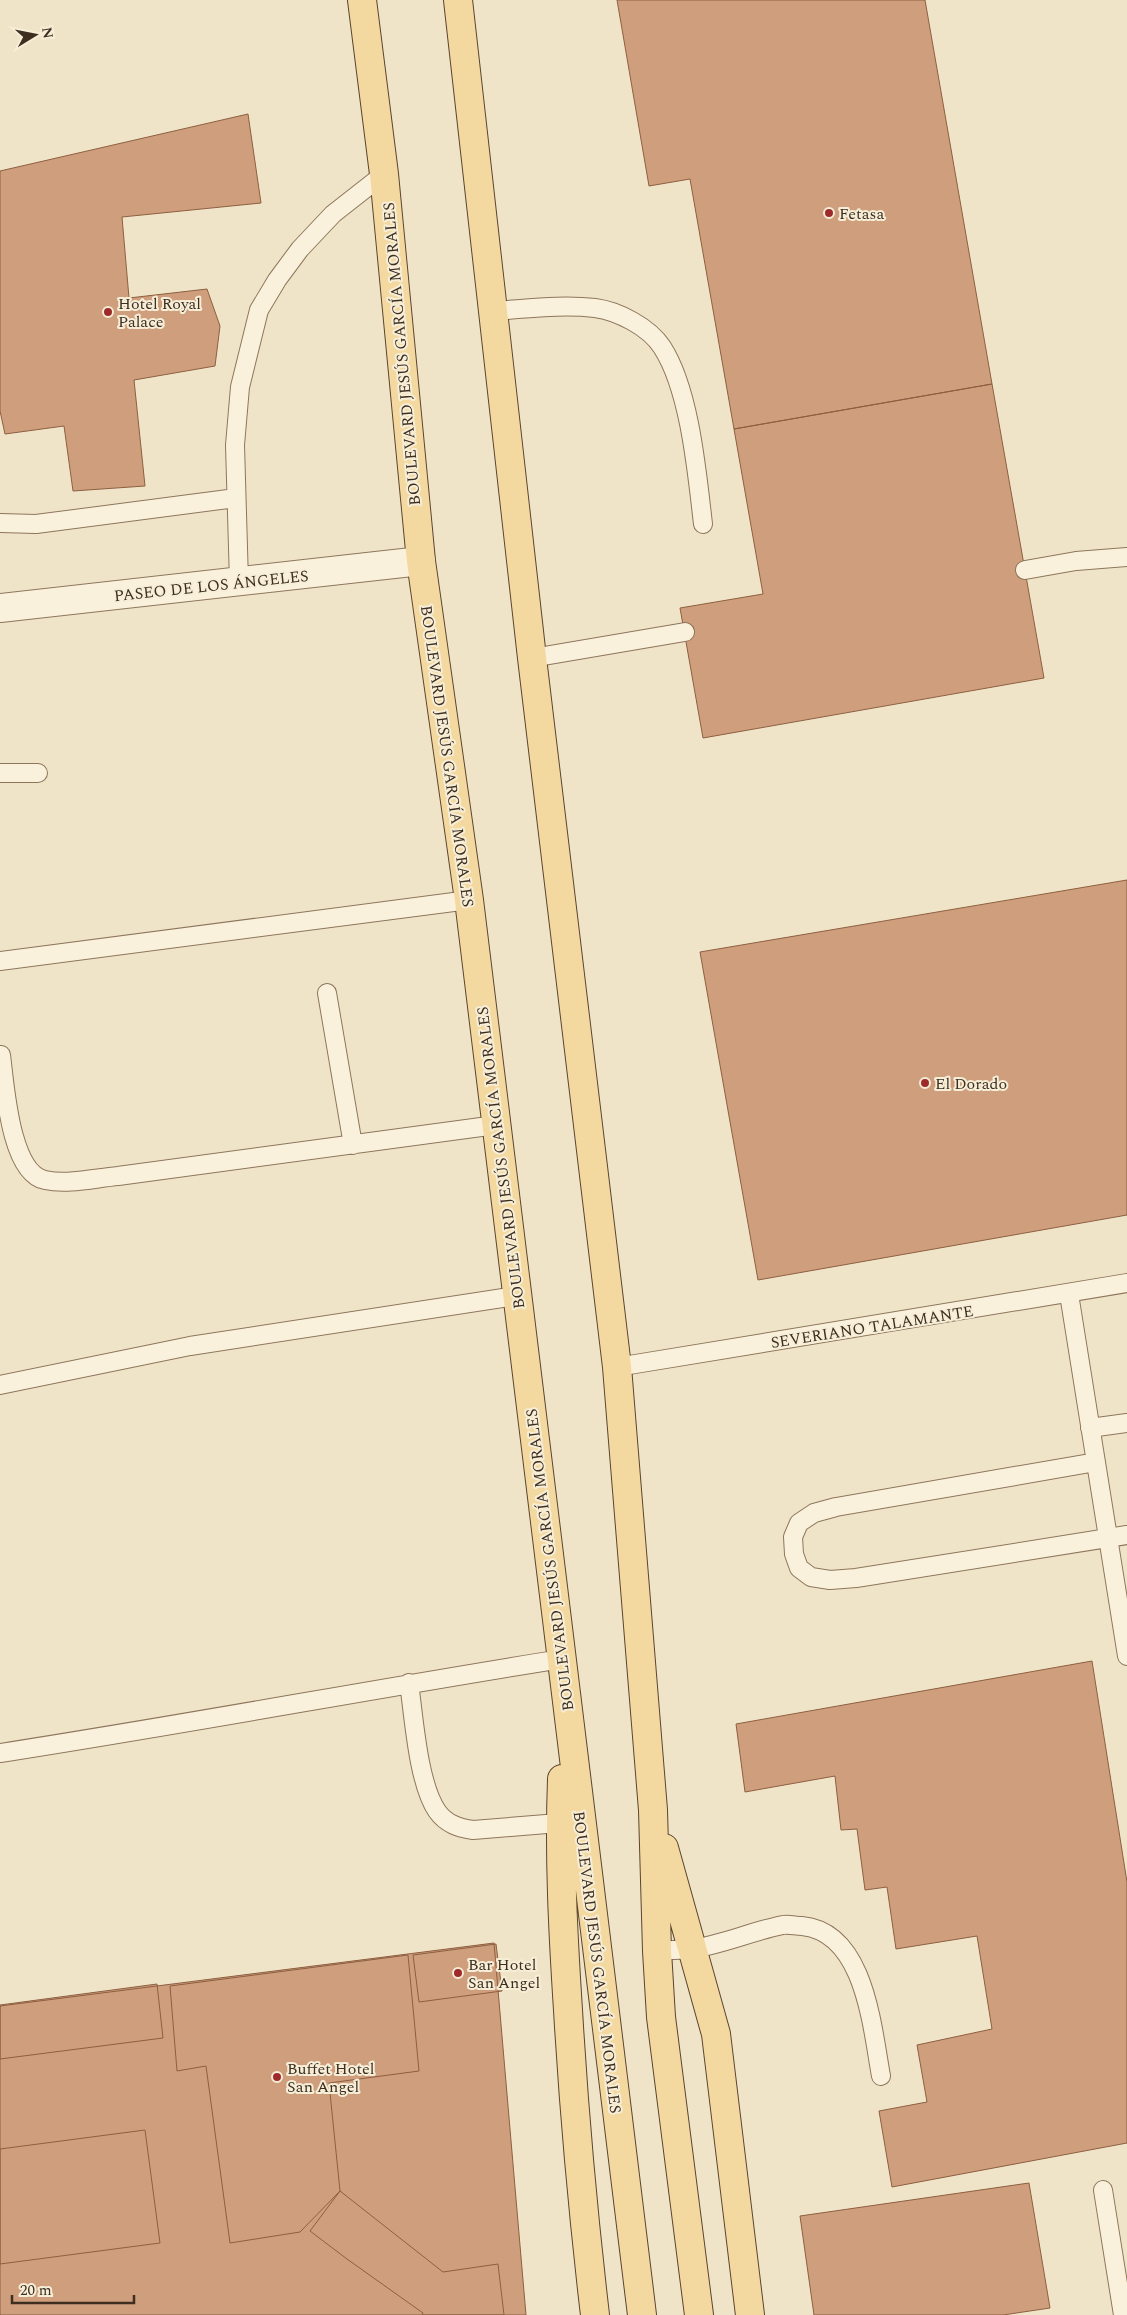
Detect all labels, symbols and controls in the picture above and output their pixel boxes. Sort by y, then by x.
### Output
north arrow [10,10,60,60]
text: N [36,25,59,40]
street label: BOULEVARD JESÚS GARCÍA MORALES [377,201,427,507]
place label: Fetasa [839,202,884,226]
marker: Fetasa [823,207,835,219]
place label: Hotel Royal Palace [118,292,201,334]
marker: Hotel Royal Palace [102,306,114,318]
street label: PASEO DE LOS ÁNGELES [113,564,310,608]
street label: BOULEVARD JESÚS GARCÍA MORALES [414,604,480,909]
street label: BOULEVARD JESÚS GARCÍA MORALES [471,1005,531,1310]
place label: El Dorado [935,1072,1007,1096]
marker: El Dorado [919,1077,931,1089]
street label: SEVERIANO TALAMANTE [769,1299,975,1355]
street label: BOULEVARD JESÚS GARCÍA MORALES [520,1407,580,1712]
street label: BOULEVARD JESÚS GARCÍA MORALES [567,1810,627,2115]
place label: Bar Hotel San Angel [468,1953,540,1995]
marker: Bar Hotel San Angel [452,1967,464,1979]
place label: Buffet Hotel San Angel [287,2057,375,2099]
marker: Buffet Hotel San Angel [271,2071,283,2083]
scale bar [12,2272,135,2304]
text: 20 m [20,2279,52,2302]

